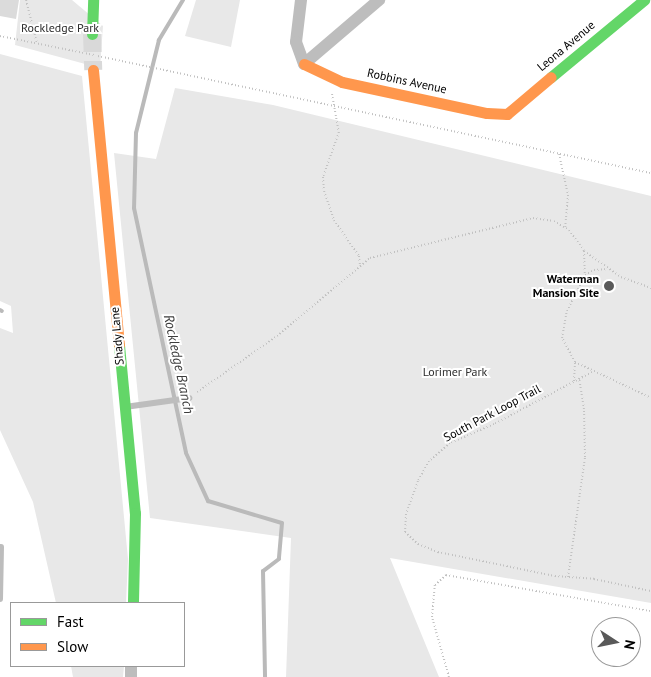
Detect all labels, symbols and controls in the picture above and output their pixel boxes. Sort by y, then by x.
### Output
street label: Leona Avenue [534,18,598,74]
park label: Rockledge Park [21,21,99,35]
street label: Robbins Avenue [366,65,448,97]
place label: Waterman Mansion Site [533,272,599,300]
marker: Waterman Mansion Site [603,280,615,292]
street label: Shady Lane [107,306,127,366]
water label: Rockledge Branch [160,313,198,415]
park label: Lorimer Park [423,365,487,379]
street label: South Park Loop Trail [441,381,543,445]
legend [10,602,185,667]
text: Fast [57,612,84,631]
north arrow [591,617,641,667]
text: Slow [57,637,88,656]
text: N [620,638,639,651]

